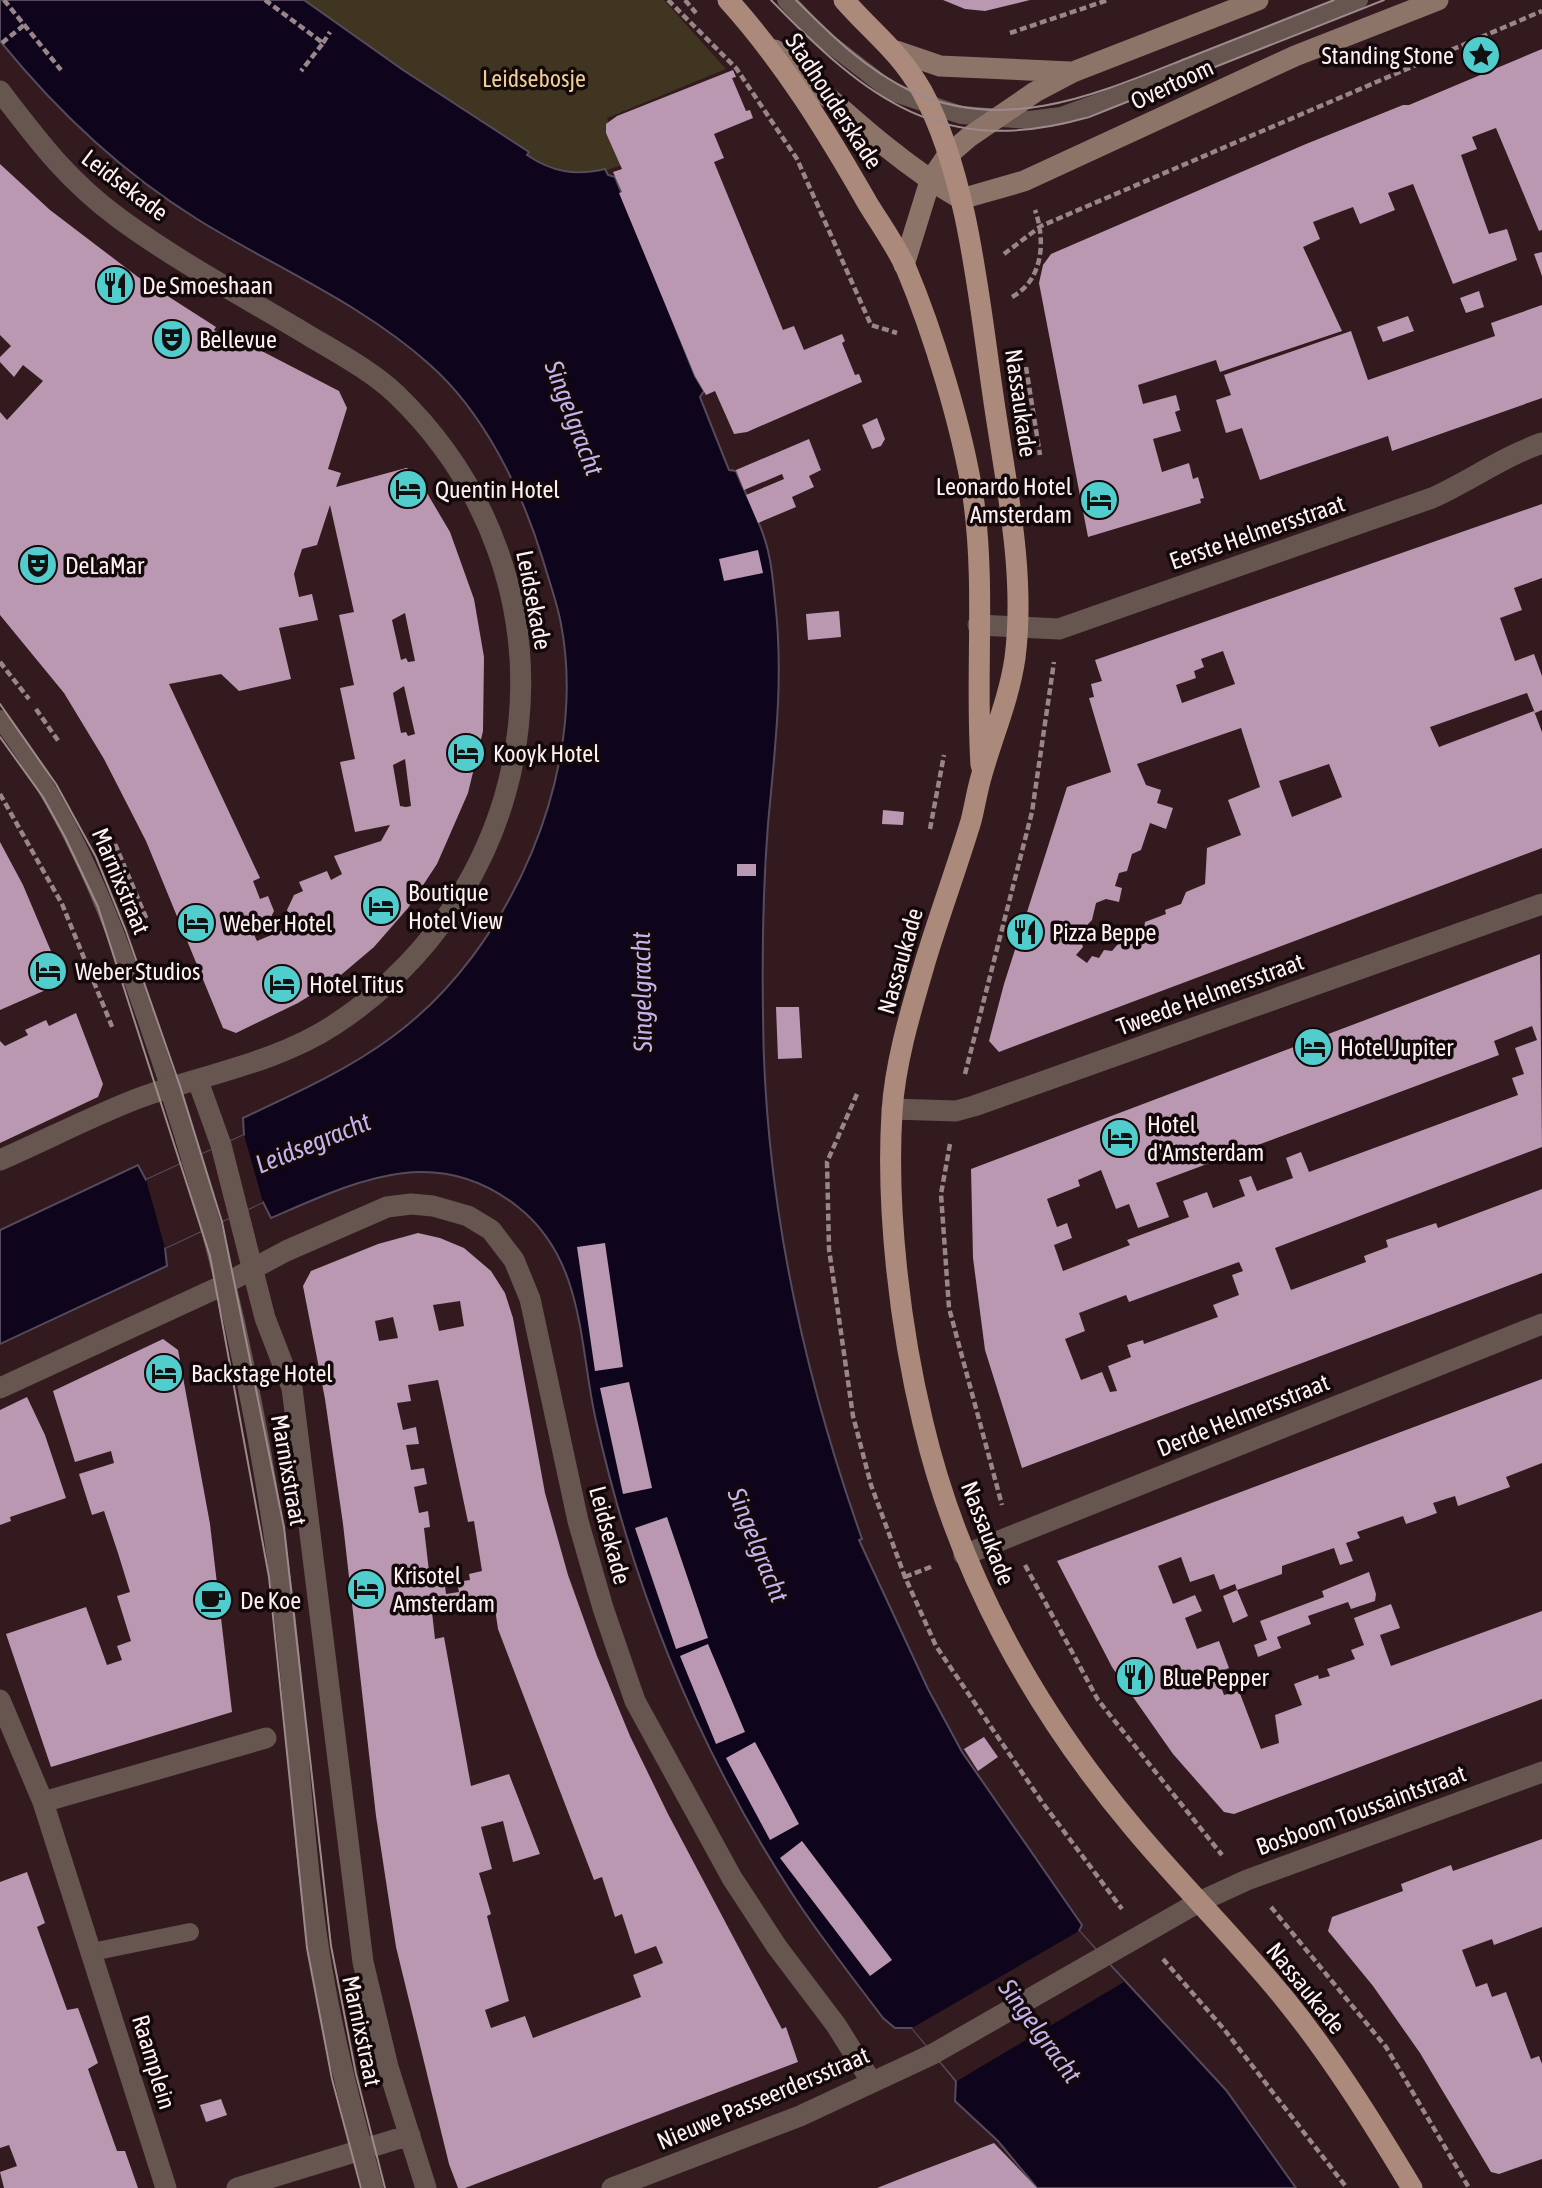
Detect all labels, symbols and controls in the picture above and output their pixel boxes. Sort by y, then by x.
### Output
street label: Stadhouderskade [780,28,888,174]
place icon: Standing Stone [1460,34,1502,76]
place label: Standing Stone [1321,42,1454,69]
street label: Overtoom [1126,53,1218,115]
park label: Leidsebosje [482,65,586,92]
street label: Leidsekade [77,144,173,226]
restaurant icon: De Smoeshaan [94,264,136,306]
place label: De Smoeshaan [142,272,273,299]
theatre icon: Bellevue [151,318,193,360]
place label: Bellevue [199,326,277,353]
street label: Nassaukade [1000,347,1042,459]
water label: Singelgracht [538,355,610,480]
hotel icon: Quentin Hotel [387,468,429,510]
place label: Leonardo Hotel Amsterdam [936,473,1073,528]
place label: Quentin Hotel [435,476,560,503]
hotel icon: Leonardo Hotel Amsterdam [1078,479,1120,521]
street label: Eerste Helmersstraat [1166,489,1348,575]
theatre icon: DeLaMar [17,544,59,586]
street label: Leidsekade [511,548,557,652]
place label: DeLaMar [65,552,145,579]
hotel icon: Kooyk Hotel [445,732,487,774]
place label: Kooyk Hotel [493,740,600,767]
street label: Marnixstraat [87,824,155,938]
place label: Boutique Hotel View [408,879,503,934]
hotel icon: Boutique Hotel View [360,885,402,927]
hotel icon: Weber Hotel [175,902,217,944]
street label: Nassaukade [872,905,928,1017]
place label: Weber Hotel [223,910,333,937]
restaurant icon: Pizza Beppe [1004,911,1046,953]
place label: Pizza Beppe [1052,919,1156,946]
water label: Singelgracht [626,931,658,1053]
street label: Tweede Helmersstraat [1113,948,1307,1040]
hotel icon: Weber Studios [27,950,69,992]
place label: Weber Studios [75,958,200,985]
hotel icon: Hotel Titus [261,963,303,1005]
place label: Hotel Titus [309,971,404,998]
hotel icon: Hotel Jupiter [1292,1026,1334,1068]
place label: Hotel Jupiter [1340,1034,1454,1061]
water label: Leidsegracht [251,1106,375,1180]
place label: Hotel d'Amsterdam [1147,1111,1264,1166]
hotel icon: Hotel d'Amsterdam [1099,1117,1141,1159]
hotel icon: Backstage Hotel [143,1352,185,1394]
place label: Backstage Hotel [191,1360,333,1387]
street label: Derde Helmersstraat [1153,1368,1333,1462]
street label: Marnixstraat [266,1412,312,1528]
street label: Nassaukade [956,1477,1020,1589]
street label: Leidsekade [584,1483,636,1587]
water label: Singelgracht [721,1483,795,1607]
place label: Krisotel Amsterdam [393,1562,495,1617]
hotel icon: Krisotel Amsterdam [345,1568,387,1610]
cafe icon: De Koe [192,1579,234,1621]
place label: De Koe [240,1587,301,1614]
restaurant icon: Blue Pepper [1114,1656,1156,1698]
place label: Blue Pepper [1162,1664,1270,1691]
street label: Bosboom Toussaintstraat [1253,1759,1470,1860]
street label: Nassaukade [1261,1937,1351,2039]
street label: Marnixstraat [337,1973,387,2089]
water label: Singelgracht [992,1973,1088,2089]
street label: Raamplein [127,2012,181,2112]
street label: Nieuwe Passeerdersstraat [653,2041,873,2155]

